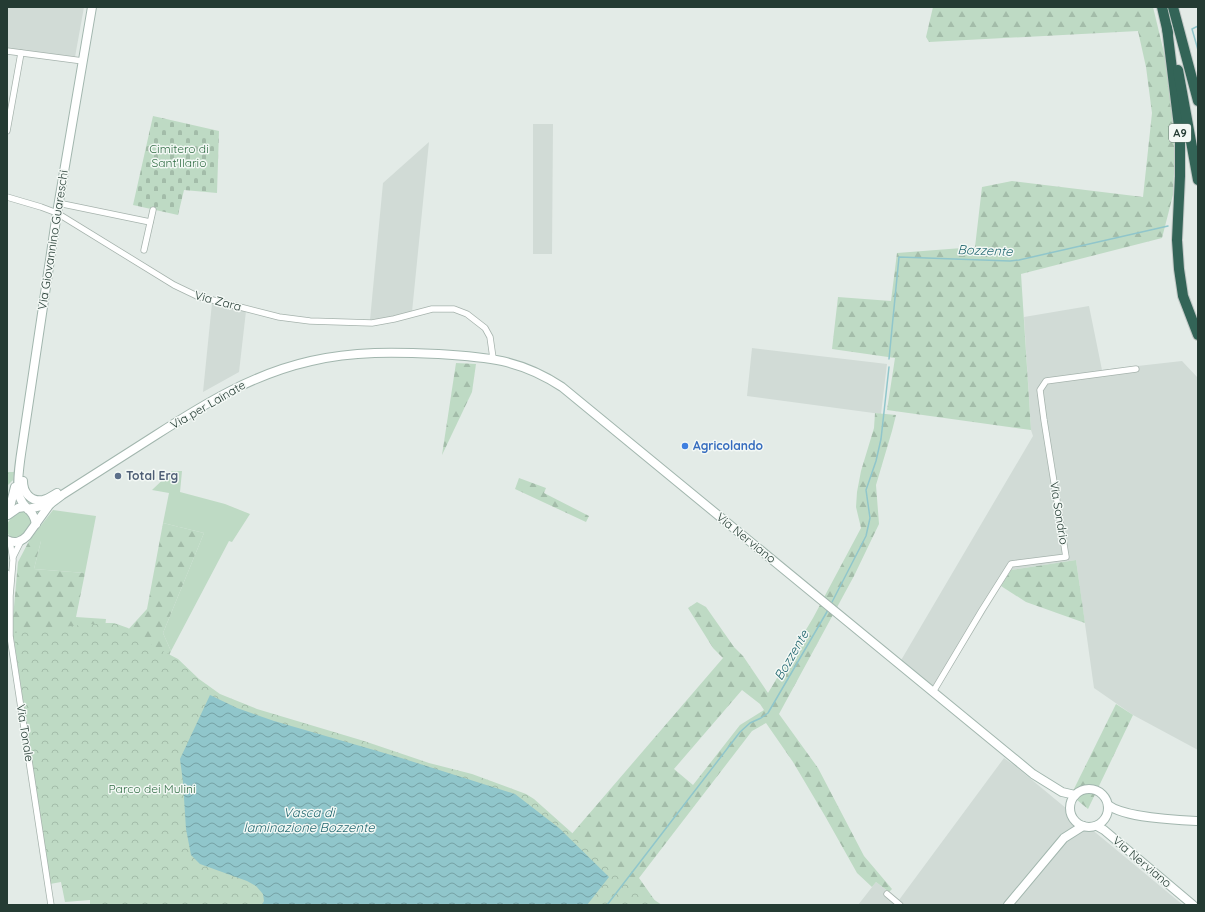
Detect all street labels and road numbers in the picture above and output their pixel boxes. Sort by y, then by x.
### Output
road number: A9 [1169,124,1191,142]
street label: Via Giovannino Guareschi [34,169,71,311]
street label: Via Zara [193,287,243,314]
street label: Via per Lainate [168,377,248,432]
street label: Via Sondrio [1047,480,1072,546]
street label: Via Nerviano [714,509,779,566]
street label: Via Tonale [14,703,37,763]
street label: Via Nerviano [1110,833,1175,891]

